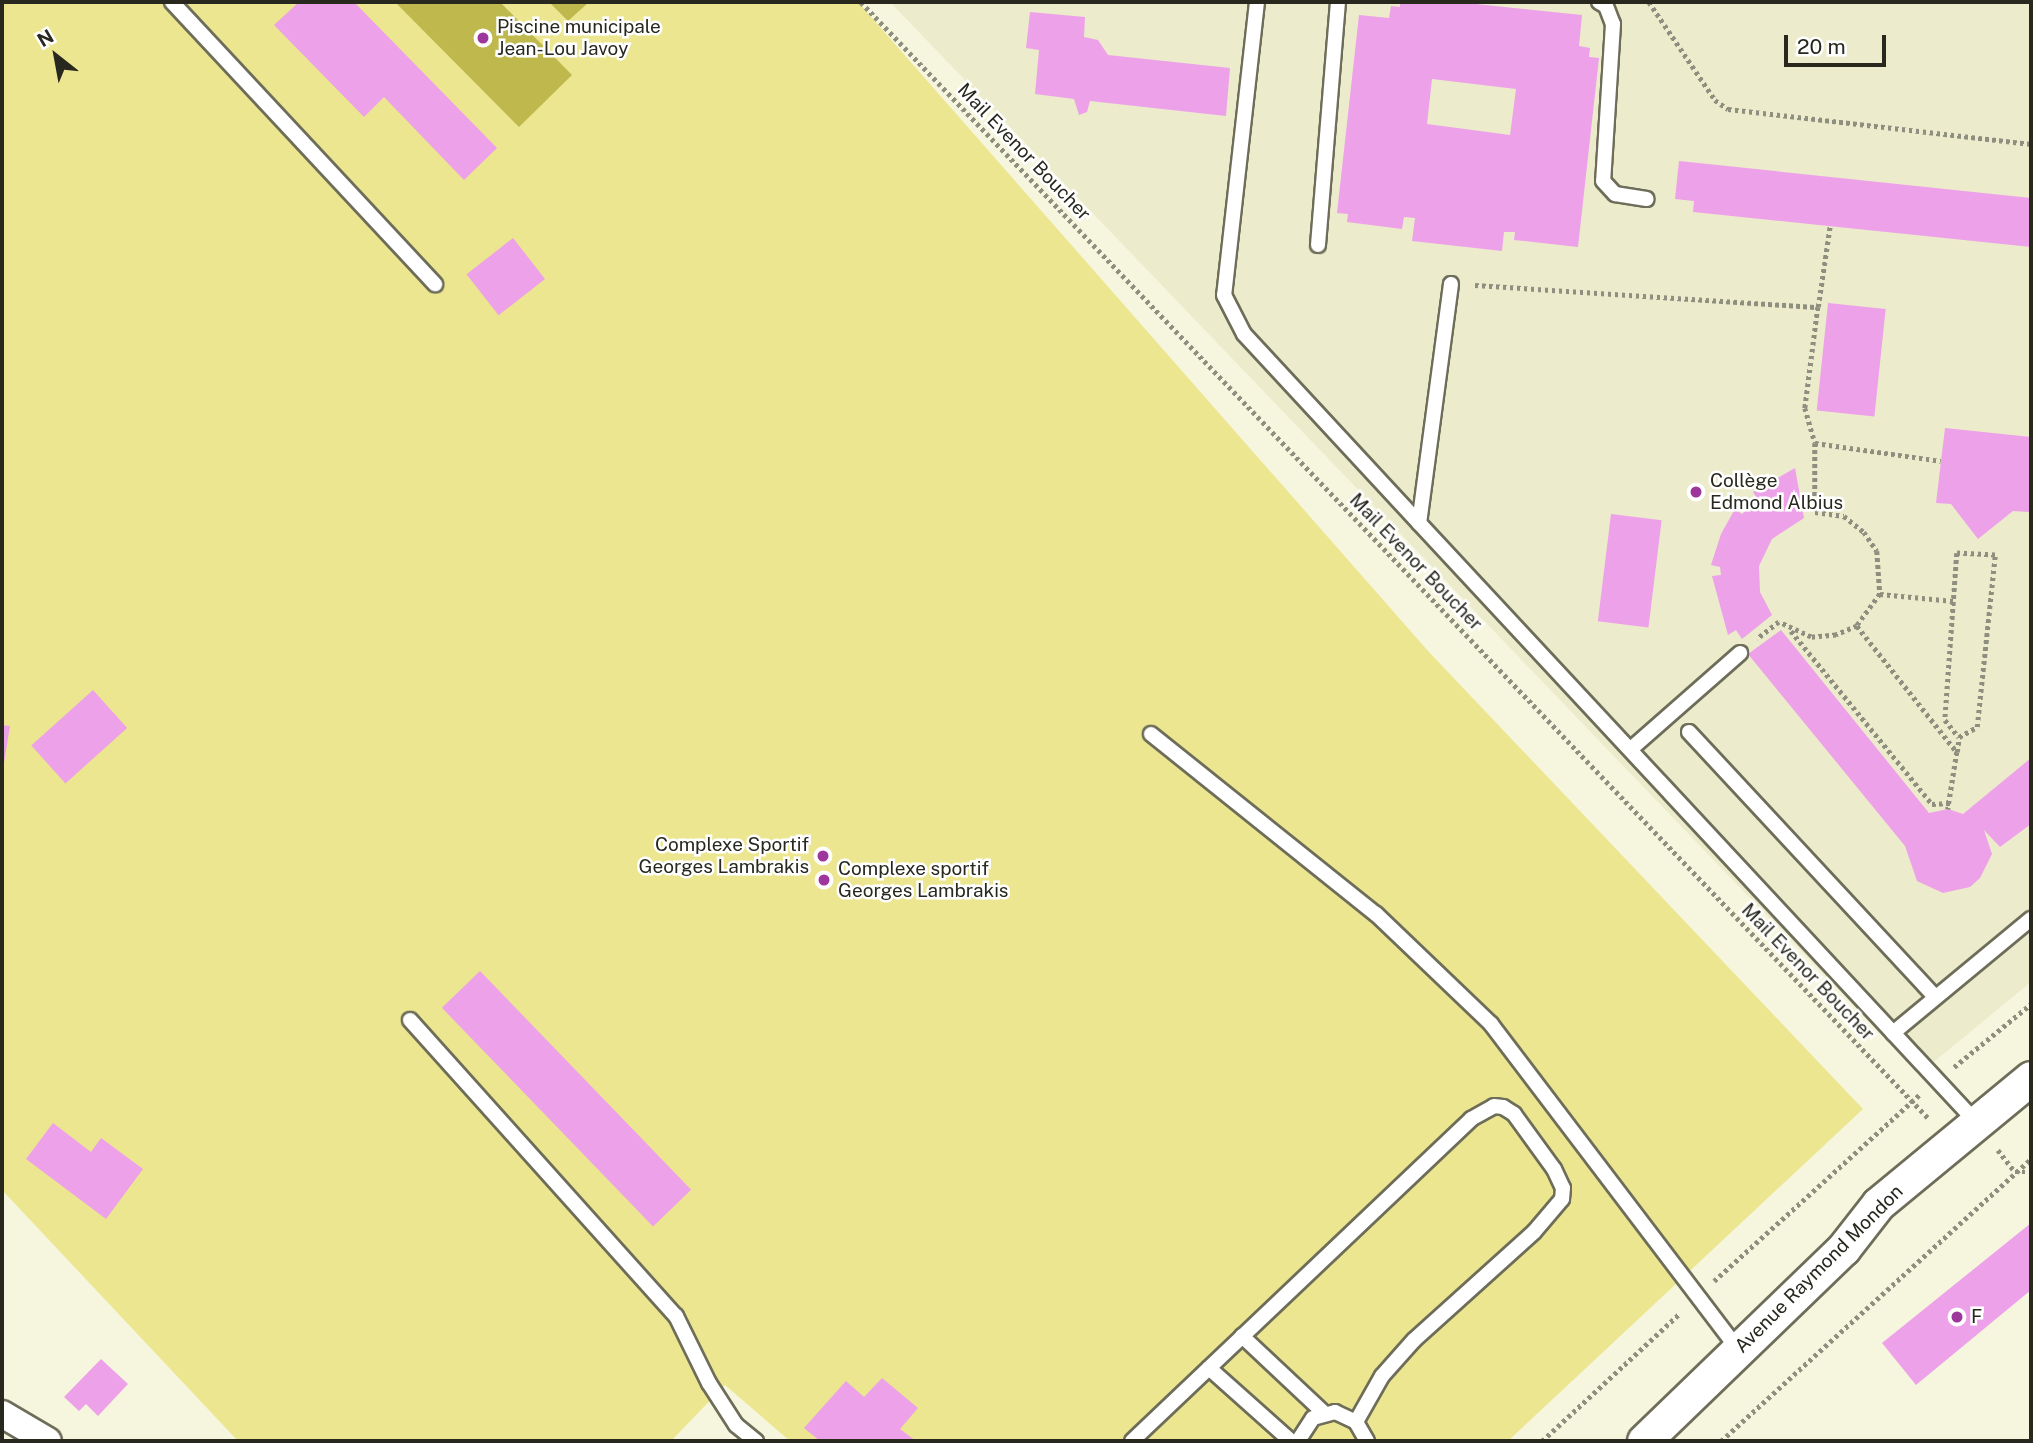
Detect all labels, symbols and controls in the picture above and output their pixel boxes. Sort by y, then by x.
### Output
place label: Piscine municipale Jean-Lou Javoy [497,16,661,60]
north arrow [21,21,91,91]
scale bar [1788,21,1890,65]
text: N [33,25,57,51]
marker: Piscine municipale Jean-Lou Javoy [475,30,491,46]
text: 20 m [1797,34,1846,59]
street label: Mail Evenor Boucher [953,79,1095,225]
place label: Collège Edmond Albius [1710,470,1843,514]
marker: Collège Edmond Albius [1688,484,1704,500]
street label: Mail Evenor Boucher [1345,489,1487,635]
place label: Complexe Sportif Georges Lambrakis [638,834,809,878]
marker: Complexe Sportif Georges Lambrakis [815,848,831,864]
place label: Complexe sportif Georges Lambrakis [838,858,1009,902]
marker: Complexe sportif Georges Lambrakis [816,872,832,888]
street label: Mail Evenor Boucher [1737,899,1879,1045]
street label: Avenue Raymond Mondon [1730,1180,1908,1358]
place label: F [1971,1306,1982,1328]
marker: F [1949,1309,1965,1325]

